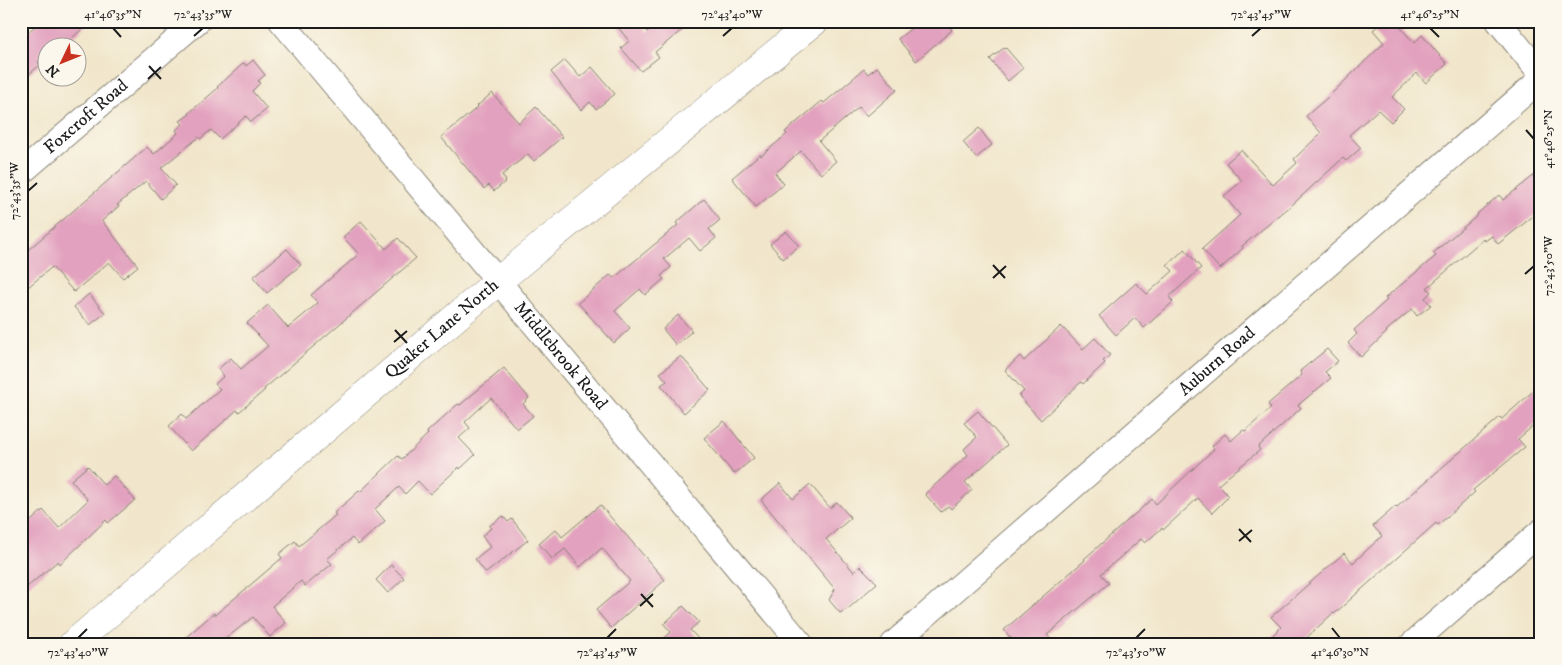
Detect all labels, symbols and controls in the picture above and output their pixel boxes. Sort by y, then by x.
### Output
text: 41°46'35"N [84,7,142,22]
text: 72°43'35"W [174,7,233,22]
text: 72°43'40"W [702,7,763,22]
text: 72°43'45"W [1231,7,1292,22]
text: 41°46'25"N [1401,7,1460,22]
north arrow [38,38,88,88]
text: N [42,59,64,81]
street label: Foxcroft Road [40,75,133,159]
text: 41°46'25"N [1541,109,1556,168]
text: 72°43'35"W [7,161,22,220]
text: 72°43'50"W [1541,235,1556,296]
street label: Quaker Lane North [380,274,504,384]
street label: Middlebrook Road [509,297,612,414]
street label: Auburn Road [1174,322,1260,401]
text: 72°43'40"W [48,645,109,660]
text: 72°43'45"W [577,645,638,660]
text: 72°43'50"W [1106,645,1167,660]
text: 41°46'30"N [1311,645,1369,660]

